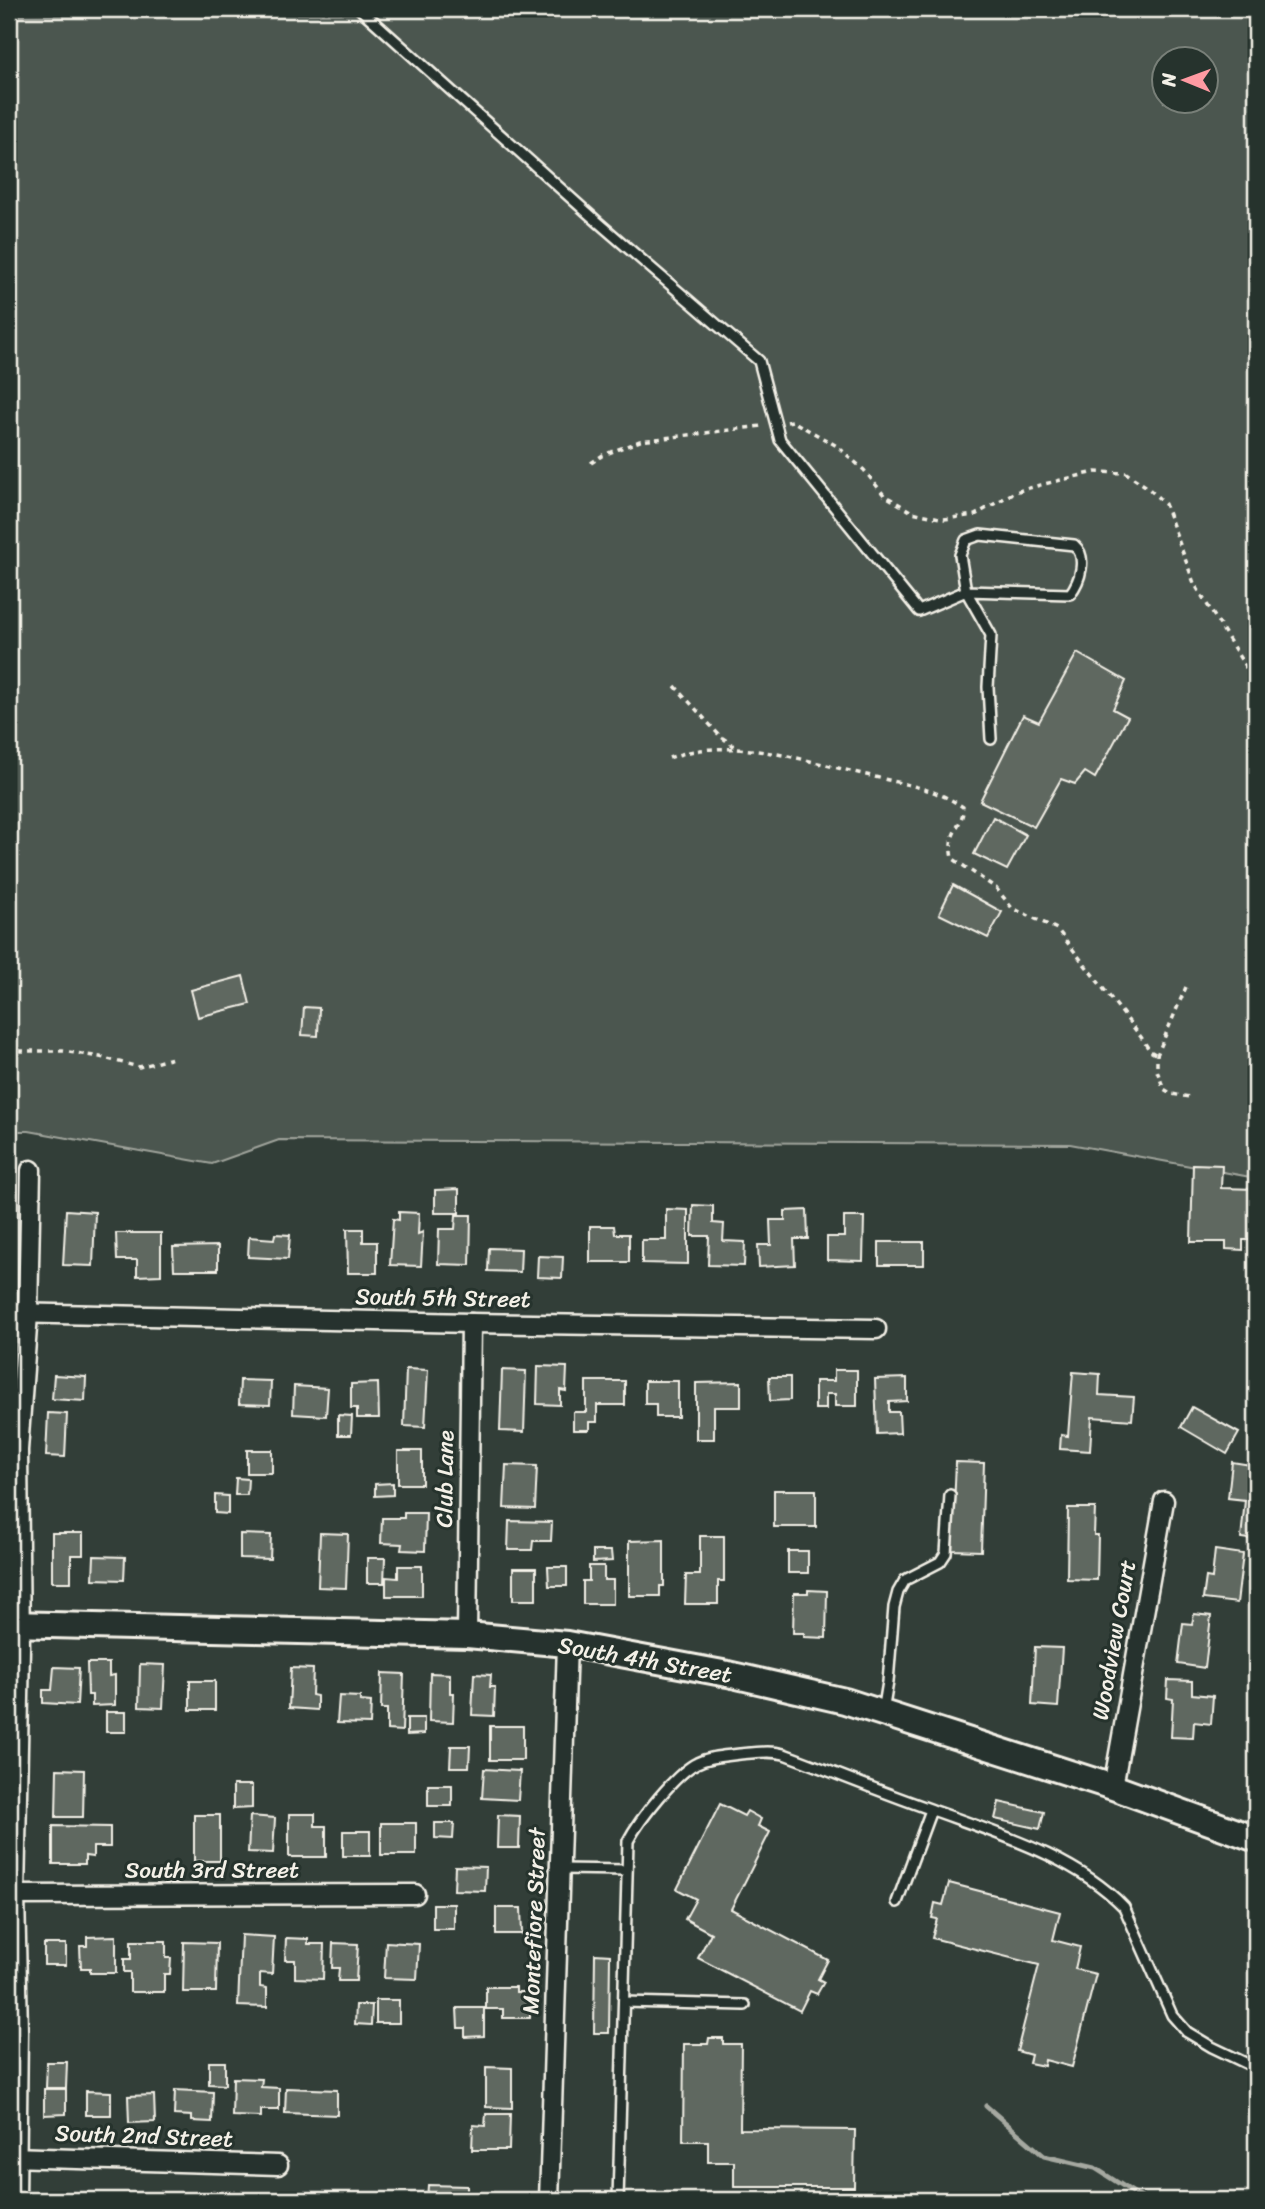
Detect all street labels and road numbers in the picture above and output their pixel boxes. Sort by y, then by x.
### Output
street label: South 5th Street [355,1276,531,1320]
street label: Club Lane [424,1430,466,1528]
street label: Woodview Court [1080,1557,1148,1723]
street label: South 4th Street [555,1625,735,1695]
street label: Montefiore Street [510,1825,558,2015]
street label: South 3rd Street [125,1850,299,1891]
street label: South 2nd Street [54,2112,234,2160]

